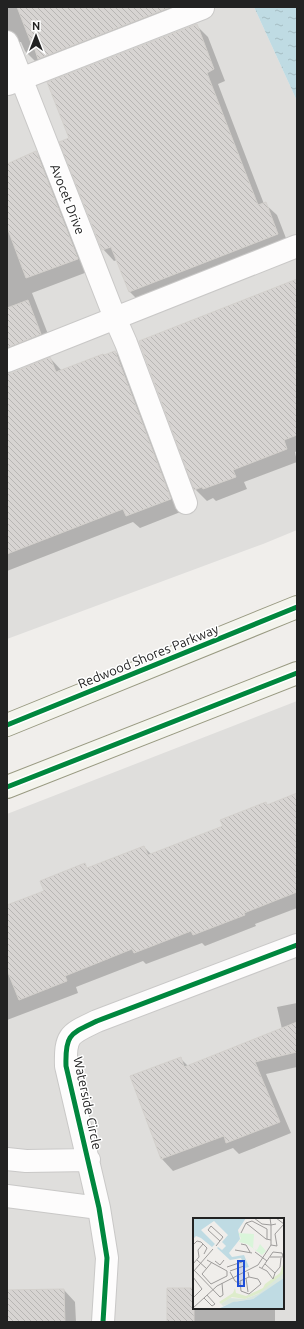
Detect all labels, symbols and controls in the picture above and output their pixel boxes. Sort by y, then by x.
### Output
north arrow [16,16,56,56]
text: N [32,20,40,32]
street label: Avocet Drive [48,162,88,236]
street label: Redwood Shores Parkway [76,621,220,691]
street label: Waterside Circle [71,1055,105,1151]
inset map [193,1218,284,1309]

